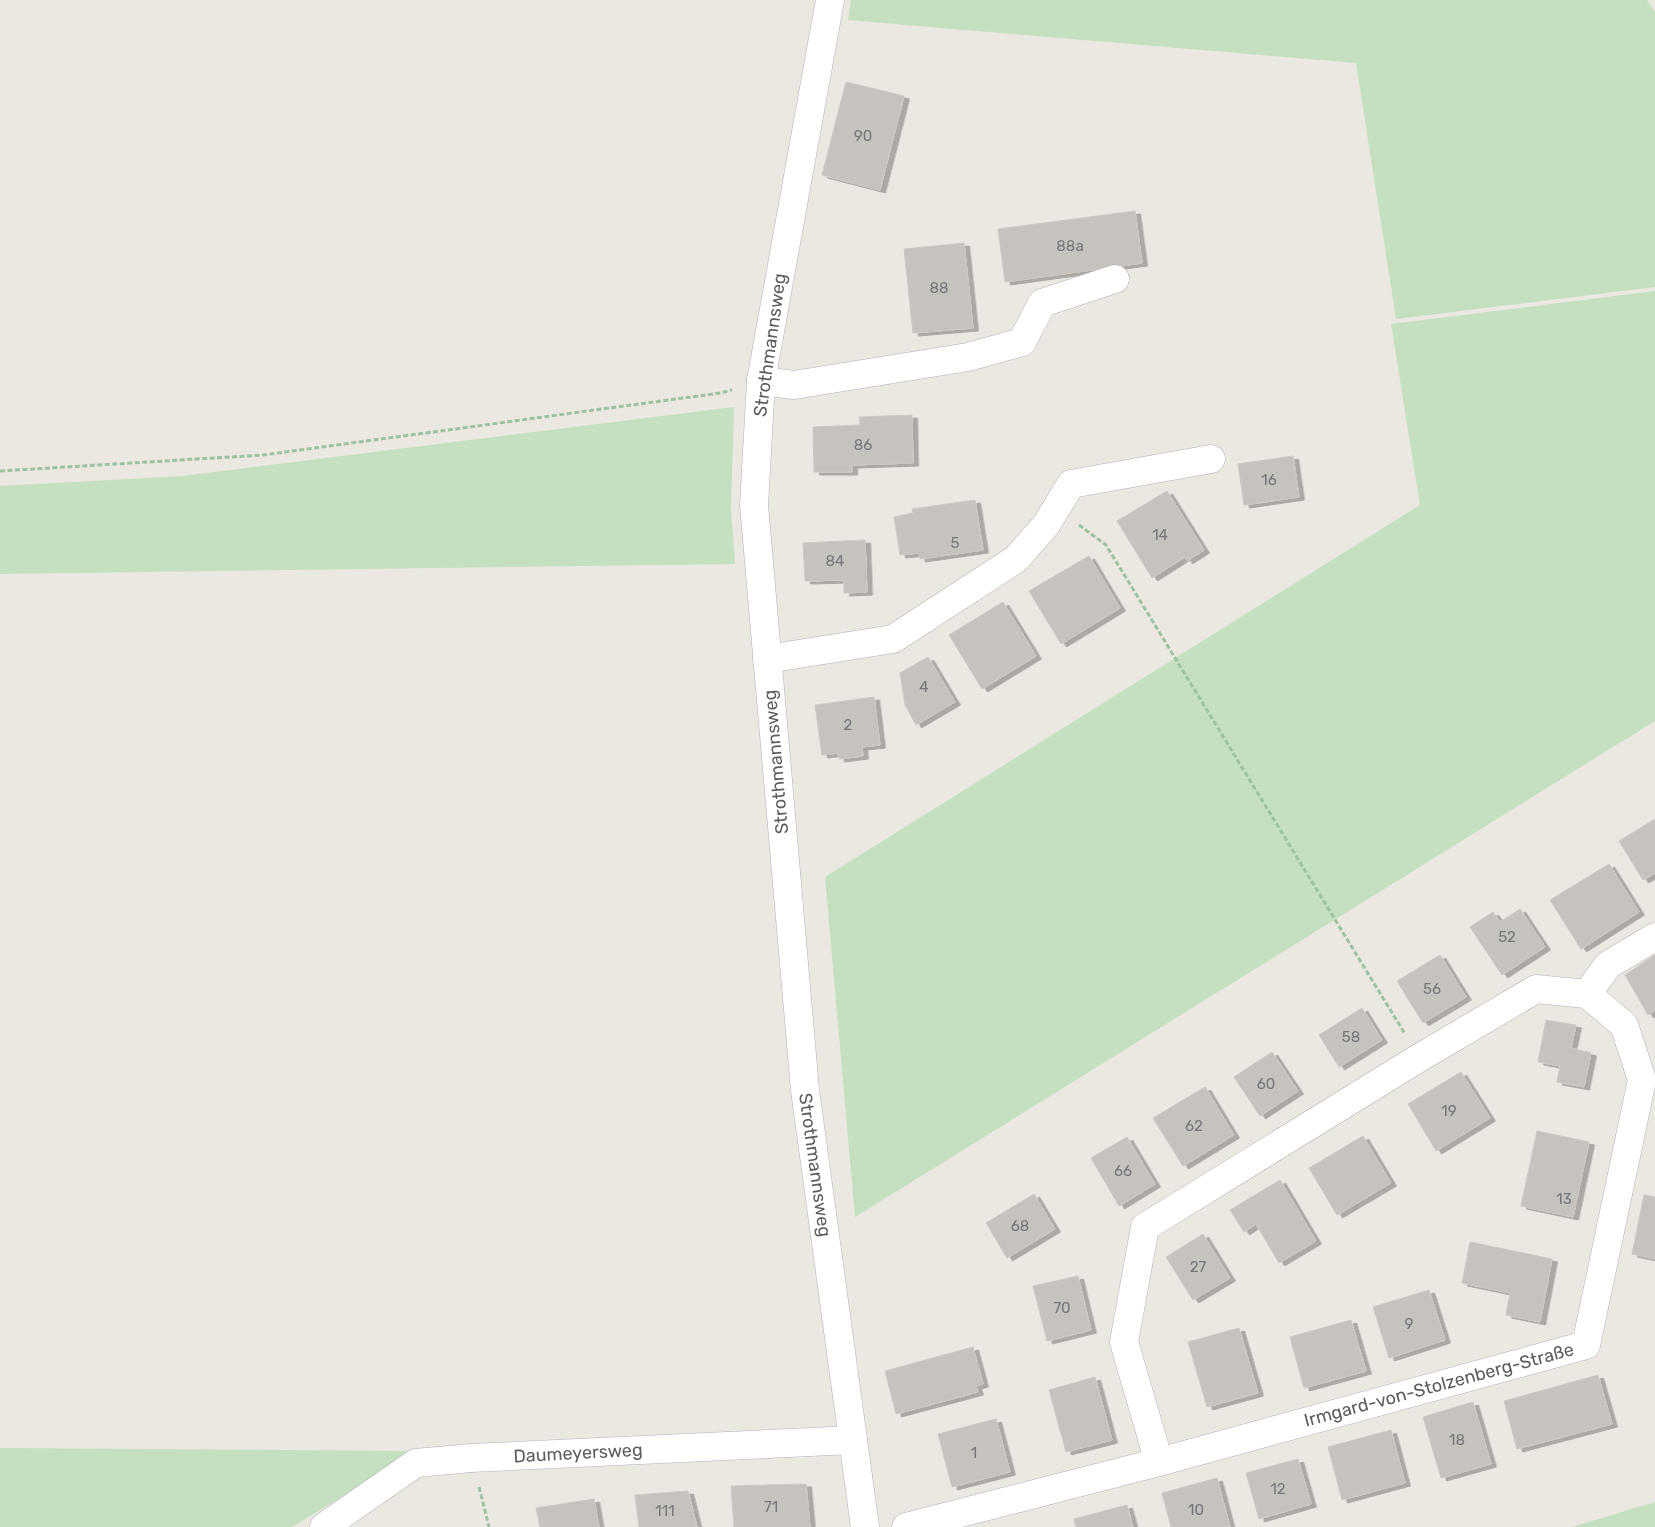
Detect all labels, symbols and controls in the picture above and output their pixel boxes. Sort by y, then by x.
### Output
house number: 90 [854,127,872,145]
house number: 88a [1056,237,1084,255]
street label: Strothmannsweg [749,272,791,418]
house number: 88 [929,279,949,297]
house number: 86 [854,436,872,454]
house number: 16 [1261,471,1277,489]
house number: 14 [1152,526,1168,544]
house number: 5 [951,534,960,552]
house number: 84 [826,552,844,570]
house number: 4 [919,678,929,696]
street label: Strothmannsweg [759,689,793,835]
house number: 2 [844,716,853,734]
house number: 52 [1498,928,1516,946]
house number: 56 [1423,980,1441,998]
house number: 58 [1342,1028,1360,1046]
house number: 60 [1257,1075,1275,1093]
street label: Strothmannsweg [794,1092,836,1238]
house number: 19 [1441,1102,1457,1120]
house number: 62 [1185,1117,1203,1135]
house number: 66 [1114,1162,1132,1180]
house number: 13 [1556,1190,1572,1208]
house number: 68 [1011,1217,1029,1235]
house number: 27 [1190,1258,1207,1276]
house number: 70 [1053,1299,1071,1317]
house number: 9 [1405,1315,1414,1333]
street label: Irmgard-von-Stolzenberg-Straße [1302,1338,1576,1432]
house number: 18 [1449,1431,1465,1449]
street label: Daumeyersweg [513,1439,643,1467]
house number: 1 [971,1444,977,1462]
house number: 12 [1270,1480,1286,1498]
house number: 71 [764,1498,778,1516]
house number: 10 [1188,1501,1204,1519]
house number: 111 [655,1502,675,1520]

